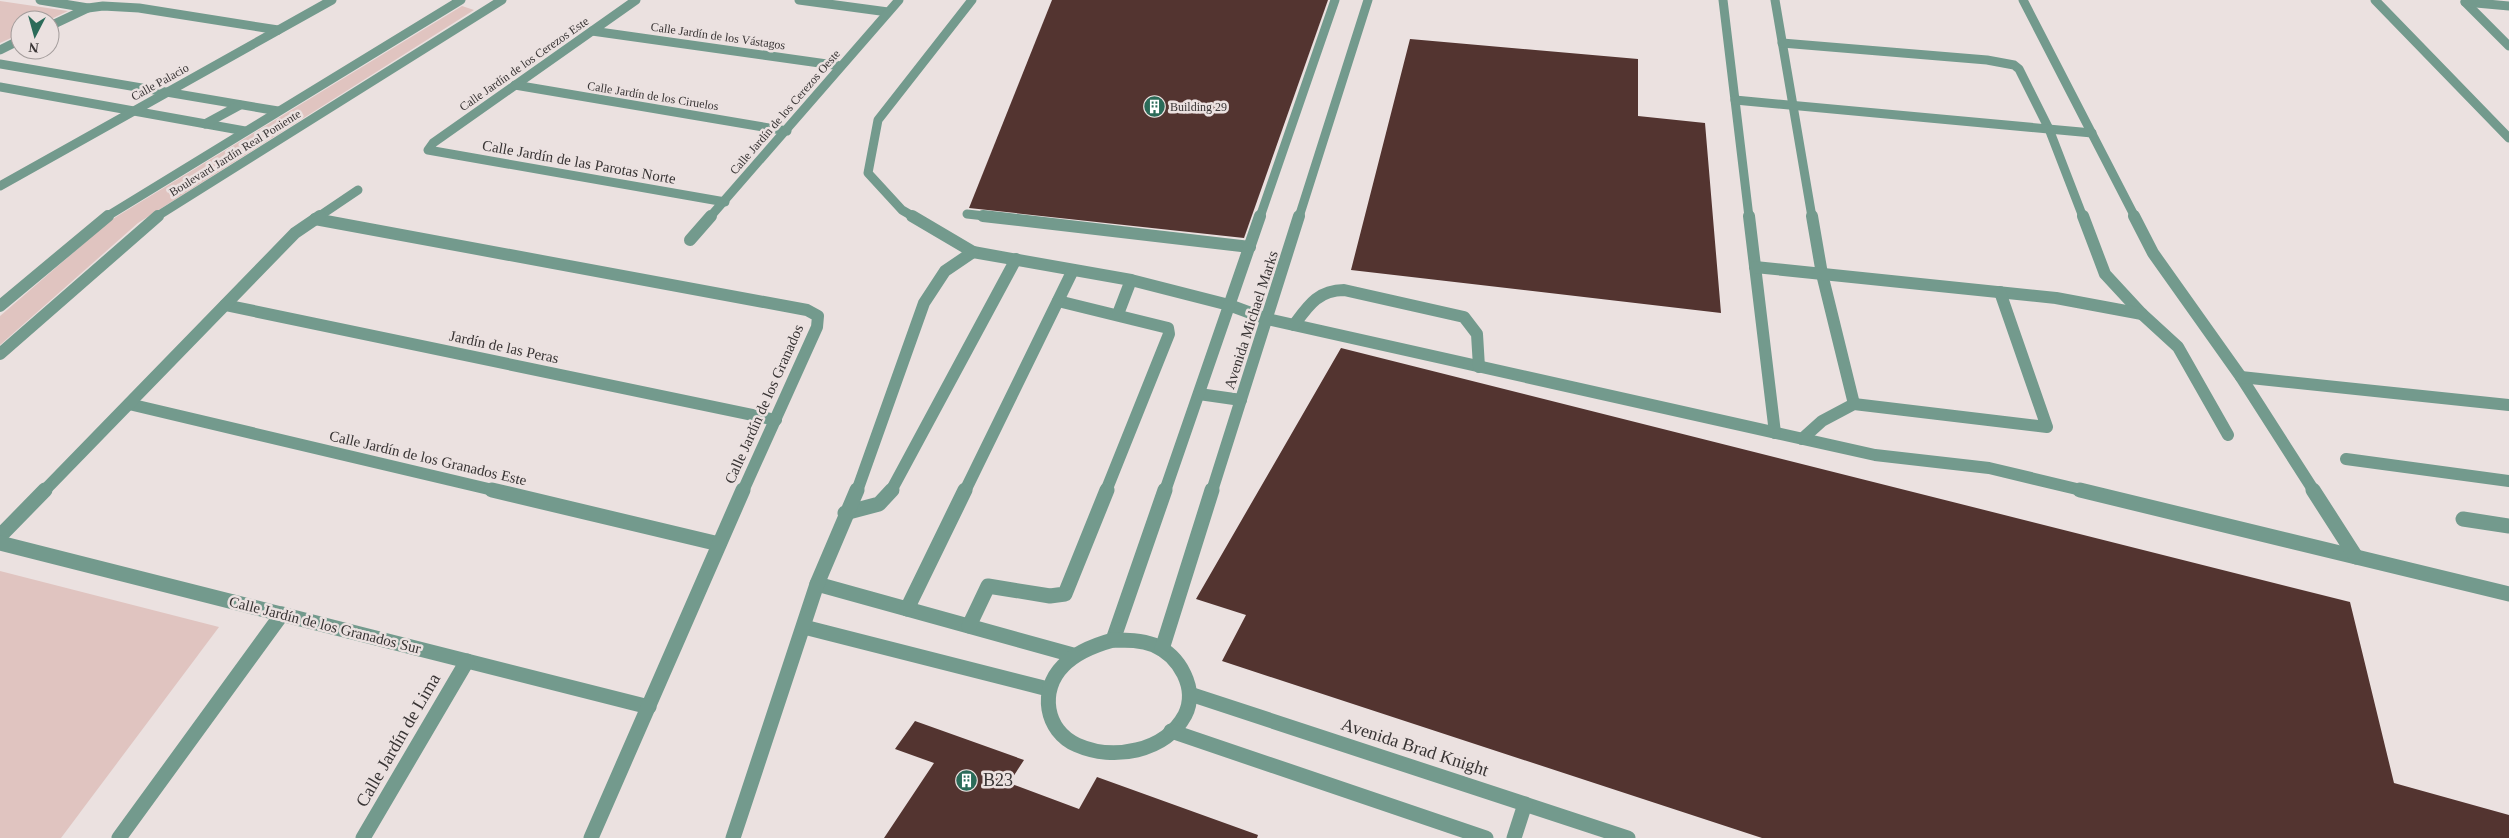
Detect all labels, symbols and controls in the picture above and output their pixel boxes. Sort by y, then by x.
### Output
north arrow [10,10,60,60]
street label: Calle Jardín de los Cerezos Este [457,14,591,114]
street label: Calle Jardín de los Vástagos [650,20,787,52]
text: N [28,39,40,55]
street label: Calle Jardín de los Cerezos Oeste [727,47,843,177]
street label: Calle Palacio [129,60,191,104]
street label: Calle Jardín de los Ciruelos [586,79,720,113]
building icon: Building 29 [1142,95,1166,119]
place label: Building 29 [1170,100,1227,114]
street label: Boulevard Jardín Real Poniente [167,107,303,199]
street label: Calle Jardín de las Parotas Norte [481,137,677,187]
street label: Avenida Michael Marks [1221,249,1281,391]
street label: Calle Jardín de los Granados [722,322,806,486]
street label: Jardín de las Peras [448,328,560,366]
street label: Calle Jardín de los Granados Este [328,427,529,489]
street label: Calle Jardín de los Granados Sur [227,593,423,657]
street label: Calle Jardín de Lima [352,670,444,810]
street label: Avenida Brad Knight [1339,714,1491,780]
building icon: B23 [955,768,979,792]
place label: B23 [983,770,1013,790]

